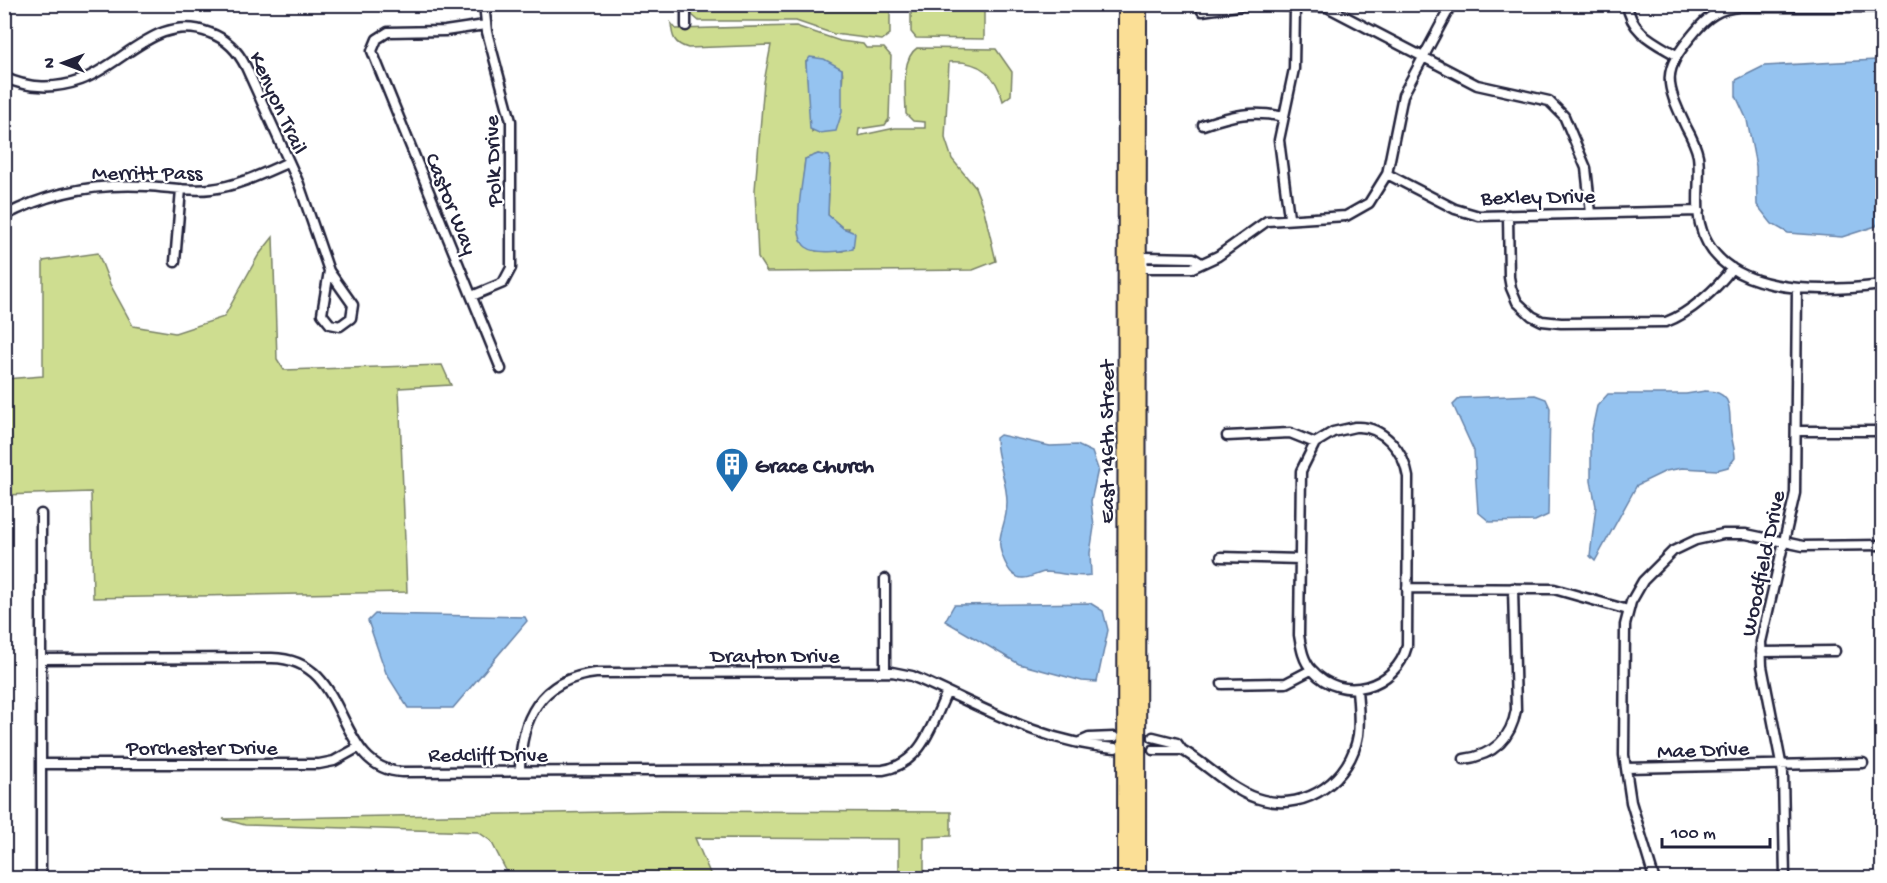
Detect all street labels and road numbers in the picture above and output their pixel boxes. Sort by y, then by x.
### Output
street label: Kenyon Trail [241,48,311,159]
street label: Polk Drive [480,114,510,208]
street label: Castor Way [417,150,482,259]
street label: Merritt Pass [92,162,203,188]
street label: Bexley Drive [1480,185,1596,213]
street label: East 146th Street [1096,358,1122,524]
street label: Woodfield Drive [1737,488,1793,639]
street label: Drayton Drive [708,645,840,671]
street label: Porchester Drive [125,737,278,763]
street label: Mae Drive [1657,737,1750,767]
street label: Redcliff Drive [428,744,548,770]

